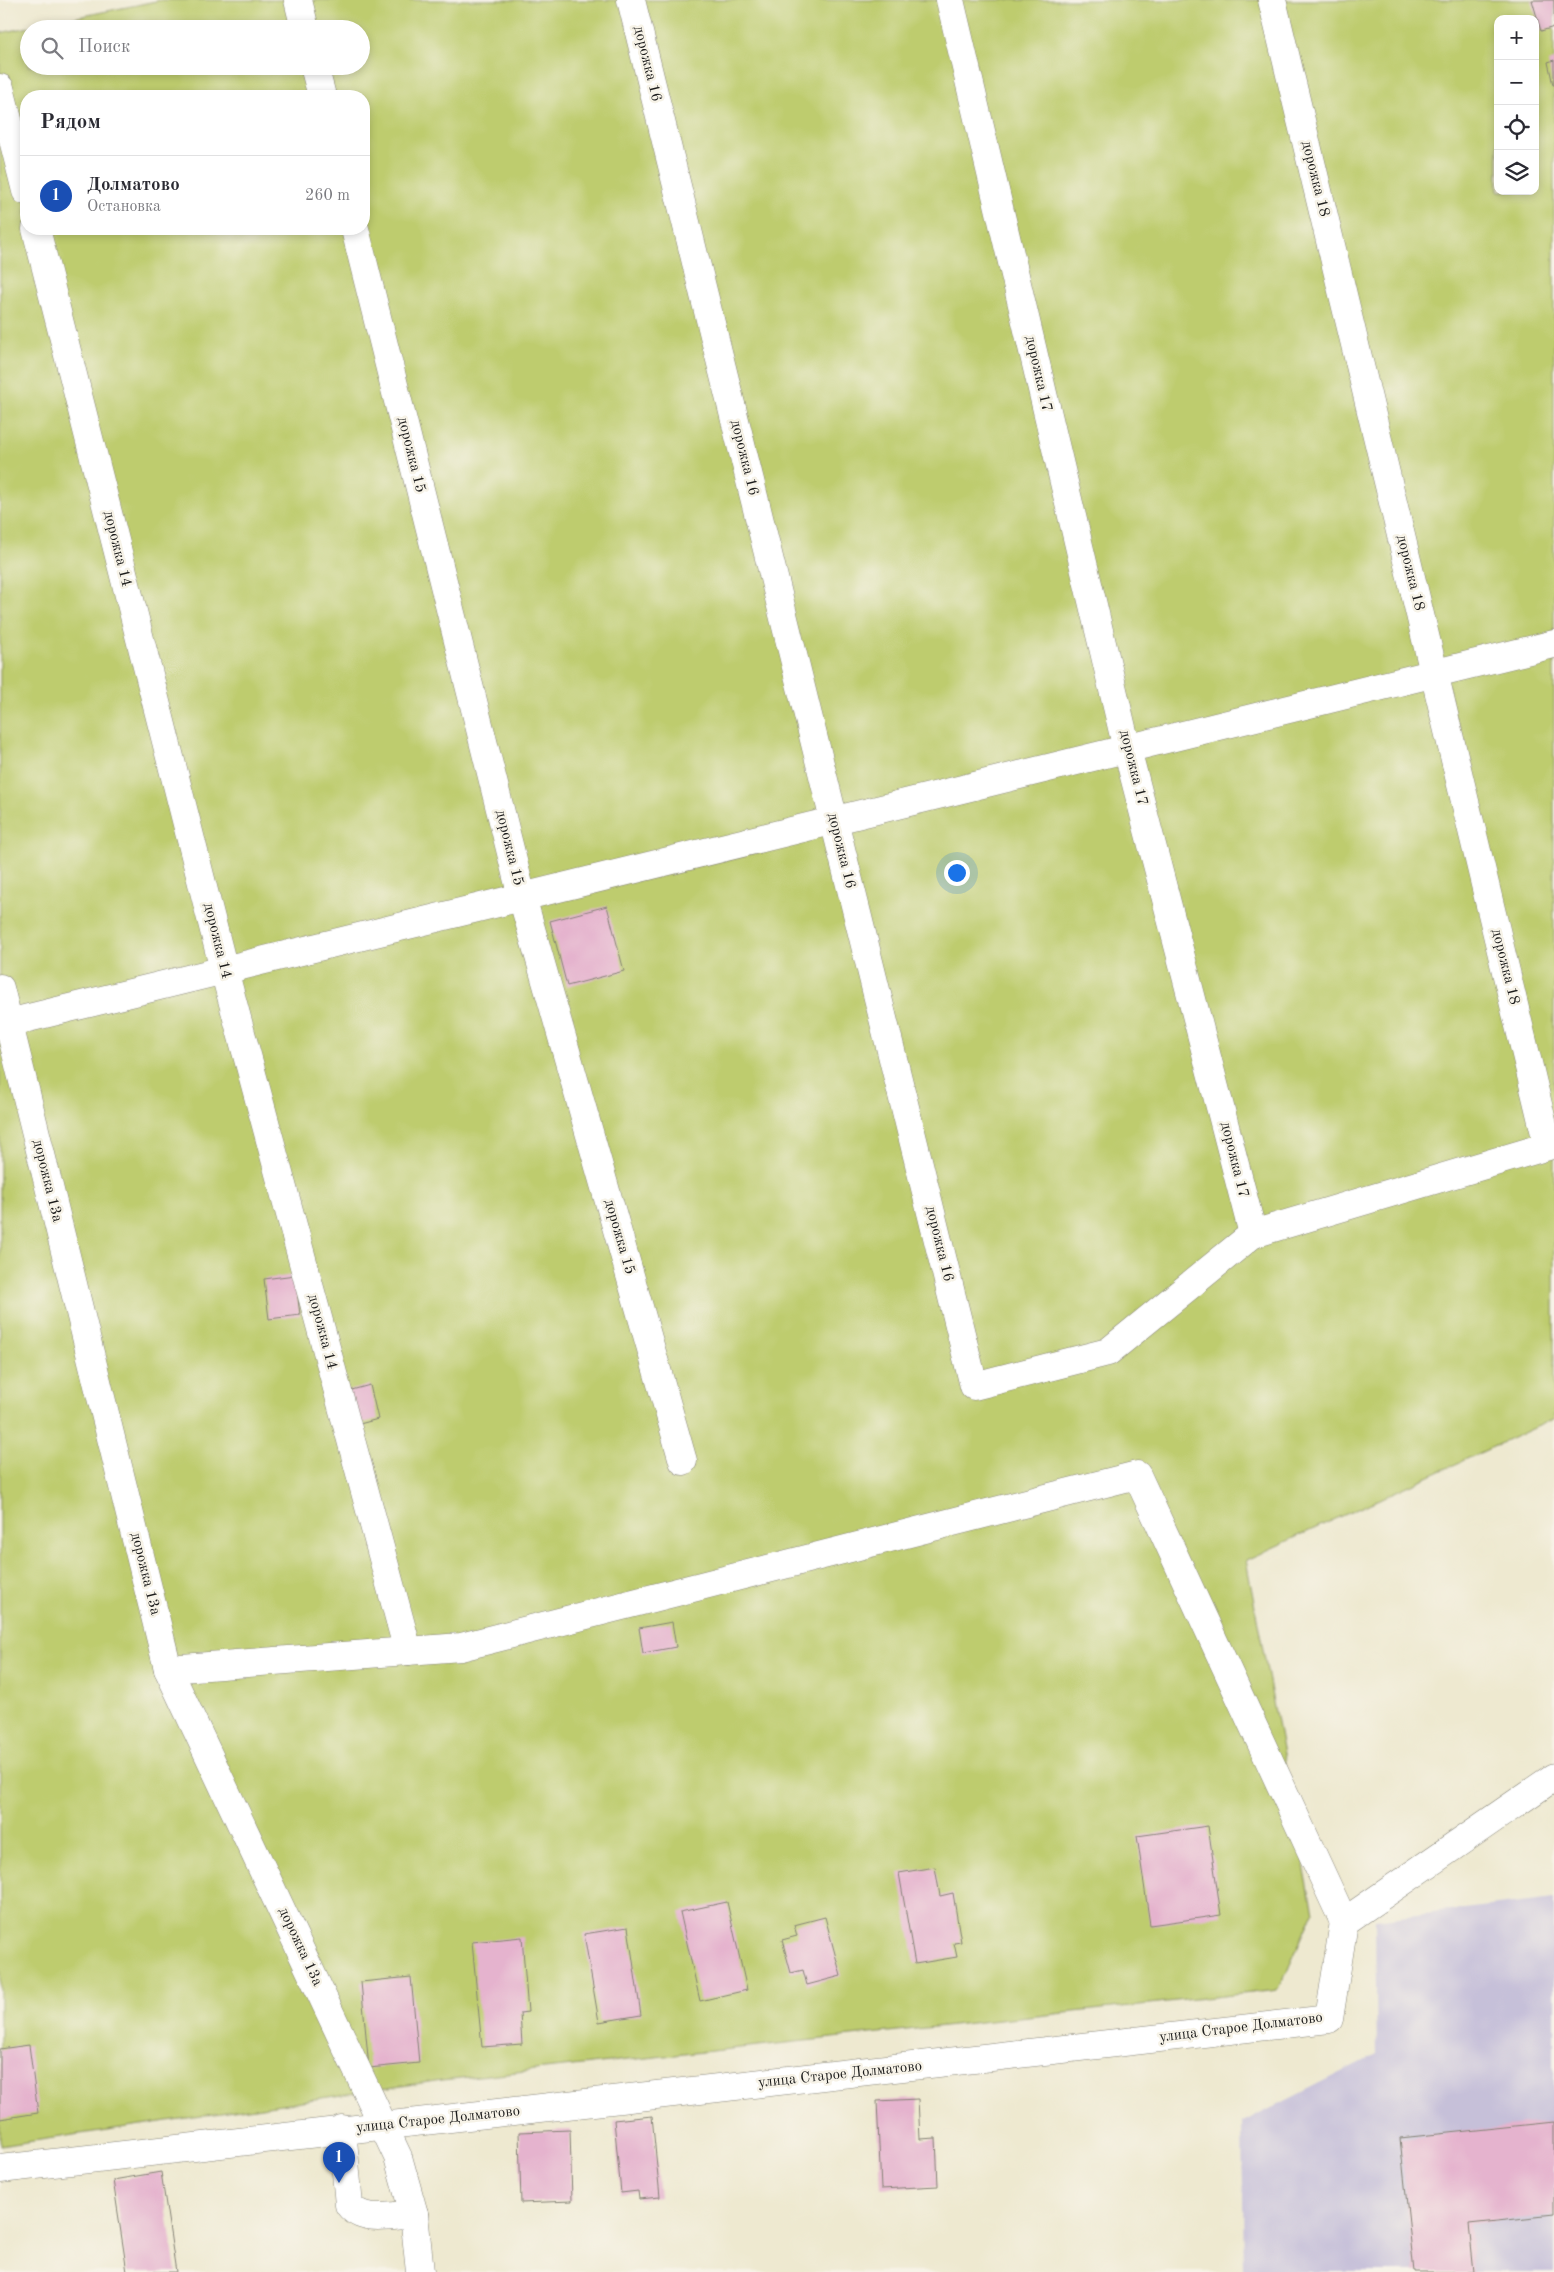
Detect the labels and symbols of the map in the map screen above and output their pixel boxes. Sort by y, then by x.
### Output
street label: дорожка 16 [630,25,664,103]
street label: дорожка 18 [1298,140,1332,218]
street label: дорожка 17 [1022,335,1054,413]
street label: дорожка 15 [394,416,428,494]
street label: дорожка 16 [727,419,761,497]
street label: дорожка 14 [100,510,134,588]
street label: дорожка 18 [1393,534,1427,612]
street label: дорожка 17 [1116,729,1150,807]
street label: дорожка 15 [492,809,526,887]
street label: дорожка 16 [824,812,858,890]
your location [944,860,970,886]
street label: дорожка 14 [200,902,234,980]
street label: дорожка 18 [1488,928,1522,1006]
street label: дорожка 17 [1217,1121,1251,1199]
street label: дорожка 13а [29,1138,65,1224]
street label: дорожка 15 [601,1198,637,1276]
street label: дорожка 16 [922,1205,956,1283]
street label: дорожка 14 [305,1293,339,1371]
street label: дорожка 13а [127,1531,163,1617]
street label: дорожка 13а [275,1905,325,1989]
street label: улица Старое Долматово [1158,2011,1324,2045]
street label: улица Старое Долматово [757,2059,923,2091]
street label: улица Старое Долматово [355,2104,521,2136]
pin: 1 [323,2142,355,2183]

